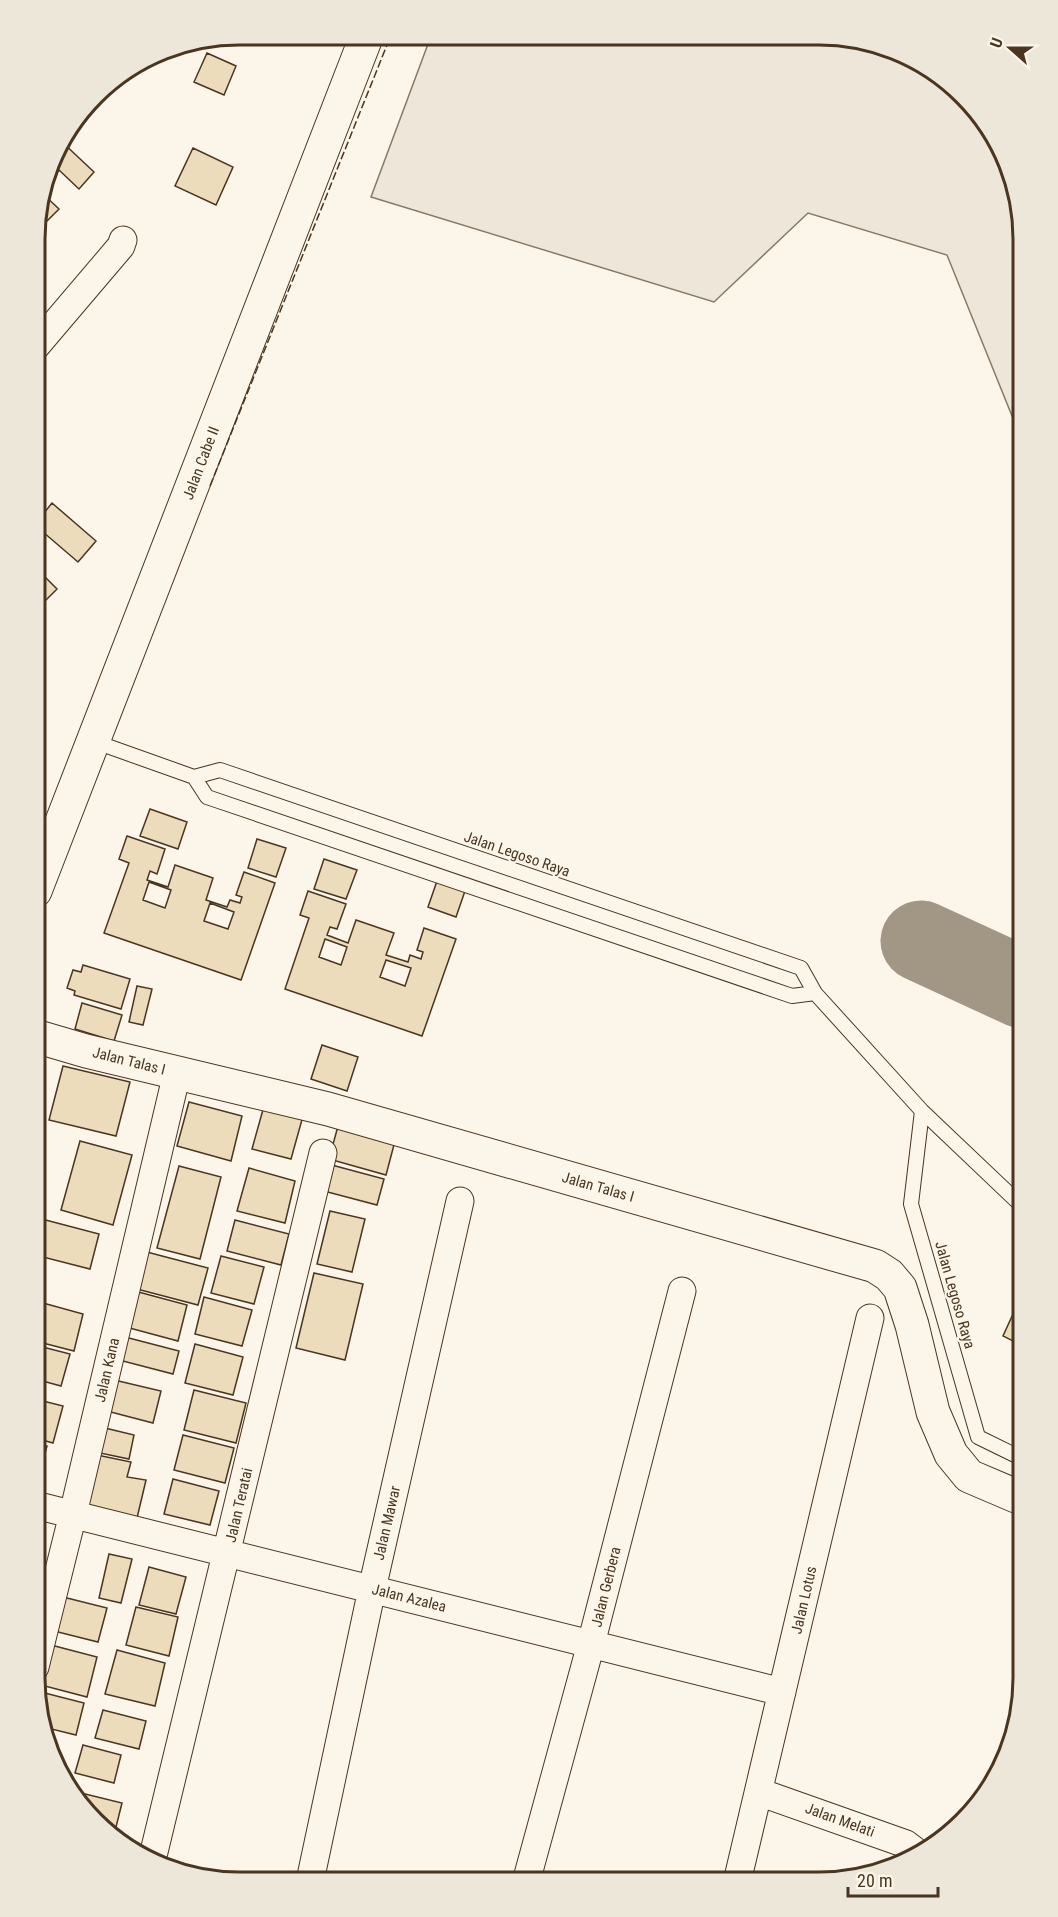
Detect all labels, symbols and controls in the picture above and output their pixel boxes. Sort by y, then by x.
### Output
north arrow [980,18,1040,78]
text: U [986,35,1007,50]
street label: Jalan Cabe II [179,424,223,502]
street label: Jalan Legoso Raya [462,827,572,881]
street label: Jalan Talas I [91,1043,167,1079]
street label: Jalan Talas I [560,1168,636,1206]
street label: Jalan Legoso Raya [931,1239,979,1351]
street label: Jalan Kana [91,1336,123,1404]
street label: Jalan Teratai [222,1466,256,1544]
street label: Jalan Mawar [370,1484,404,1562]
street label: Jalan Gerbera [587,1545,625,1629]
street label: Jalan Lotus [787,1564,821,1636]
street label: Jalan Azalea [370,1580,448,1616]
street label: Jalan Melati [803,1799,877,1841]
scale bar [848,1860,938,1898]
text: 20 m [857,1870,892,1891]

